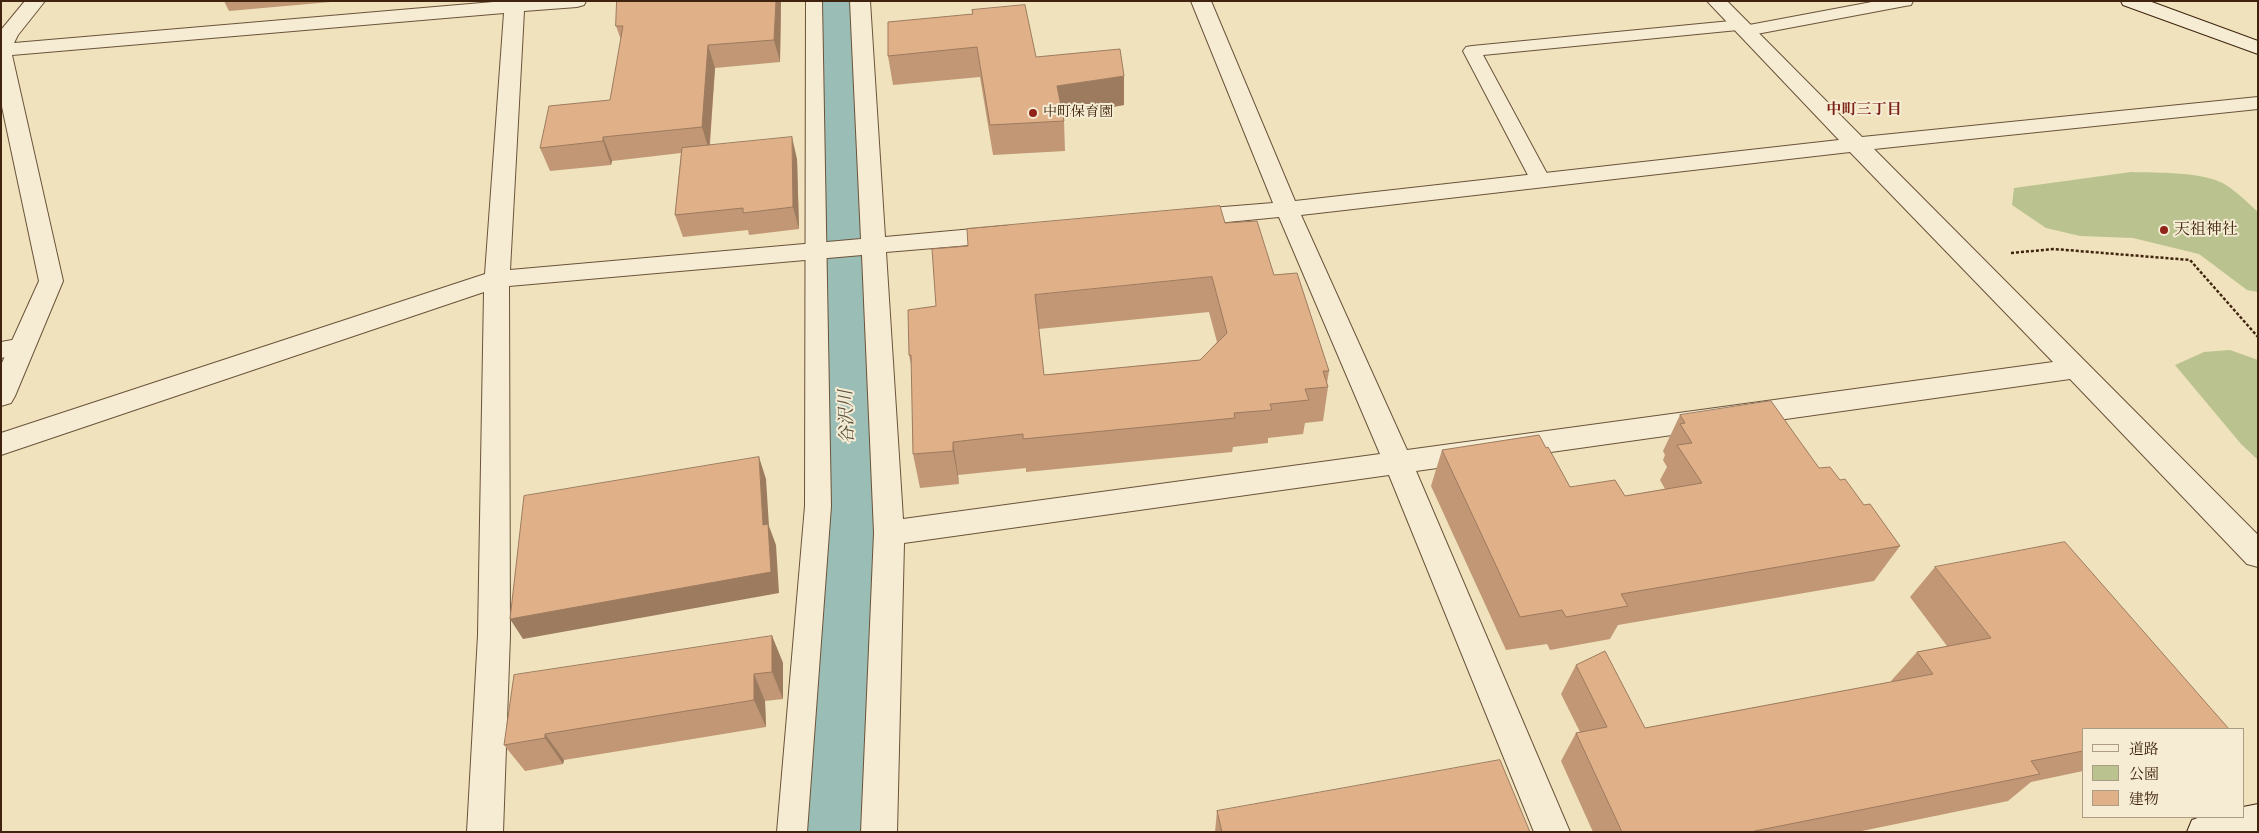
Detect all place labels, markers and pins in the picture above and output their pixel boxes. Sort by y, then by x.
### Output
place label: 中町保育園 [1043,105,1113,121]
marker: 中町保育園 [1027,107,1039,119]
place label: 天祖神社 [2174,220,2238,240]
marker: 天祖神社 [2158,224,2170,236]

